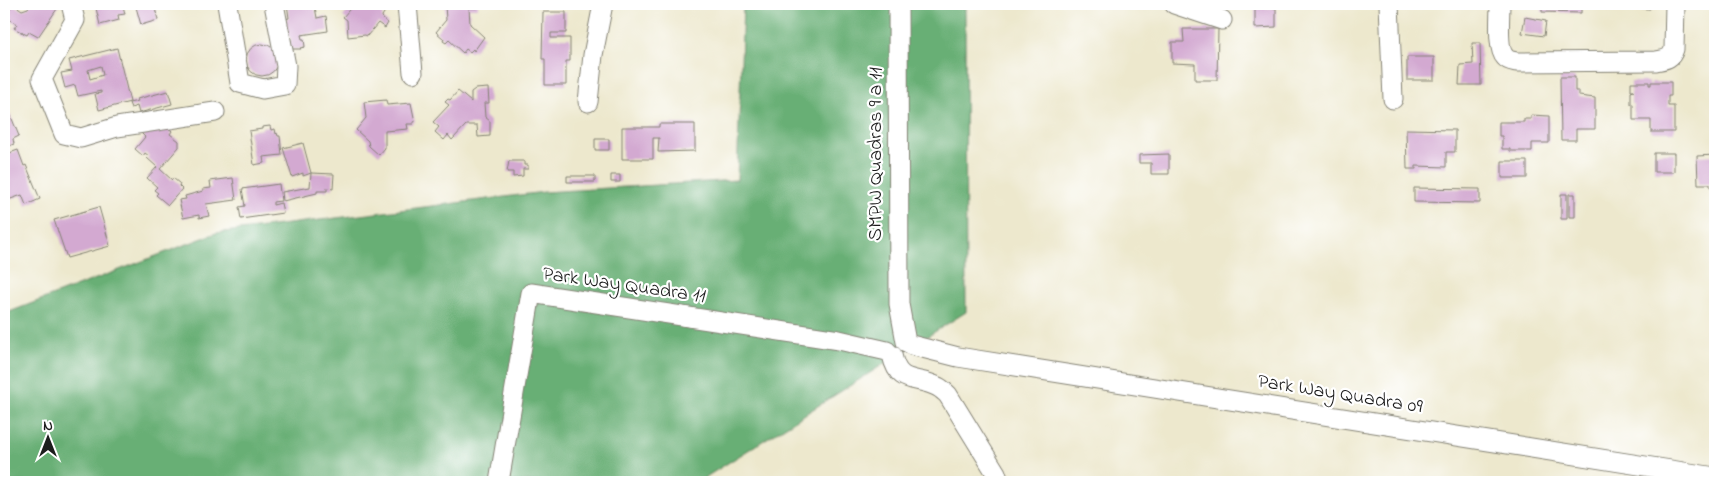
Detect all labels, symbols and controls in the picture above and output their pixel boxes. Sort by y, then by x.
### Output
street label: SMPW Quadras 9 a 11 [862,67,891,241]
street label: Park Way Quadra 11 [541,260,707,312]
street label: Park Way Quadra 09 [1256,368,1424,422]
north arrow [22,414,72,464]
text: N [43,416,53,437]

